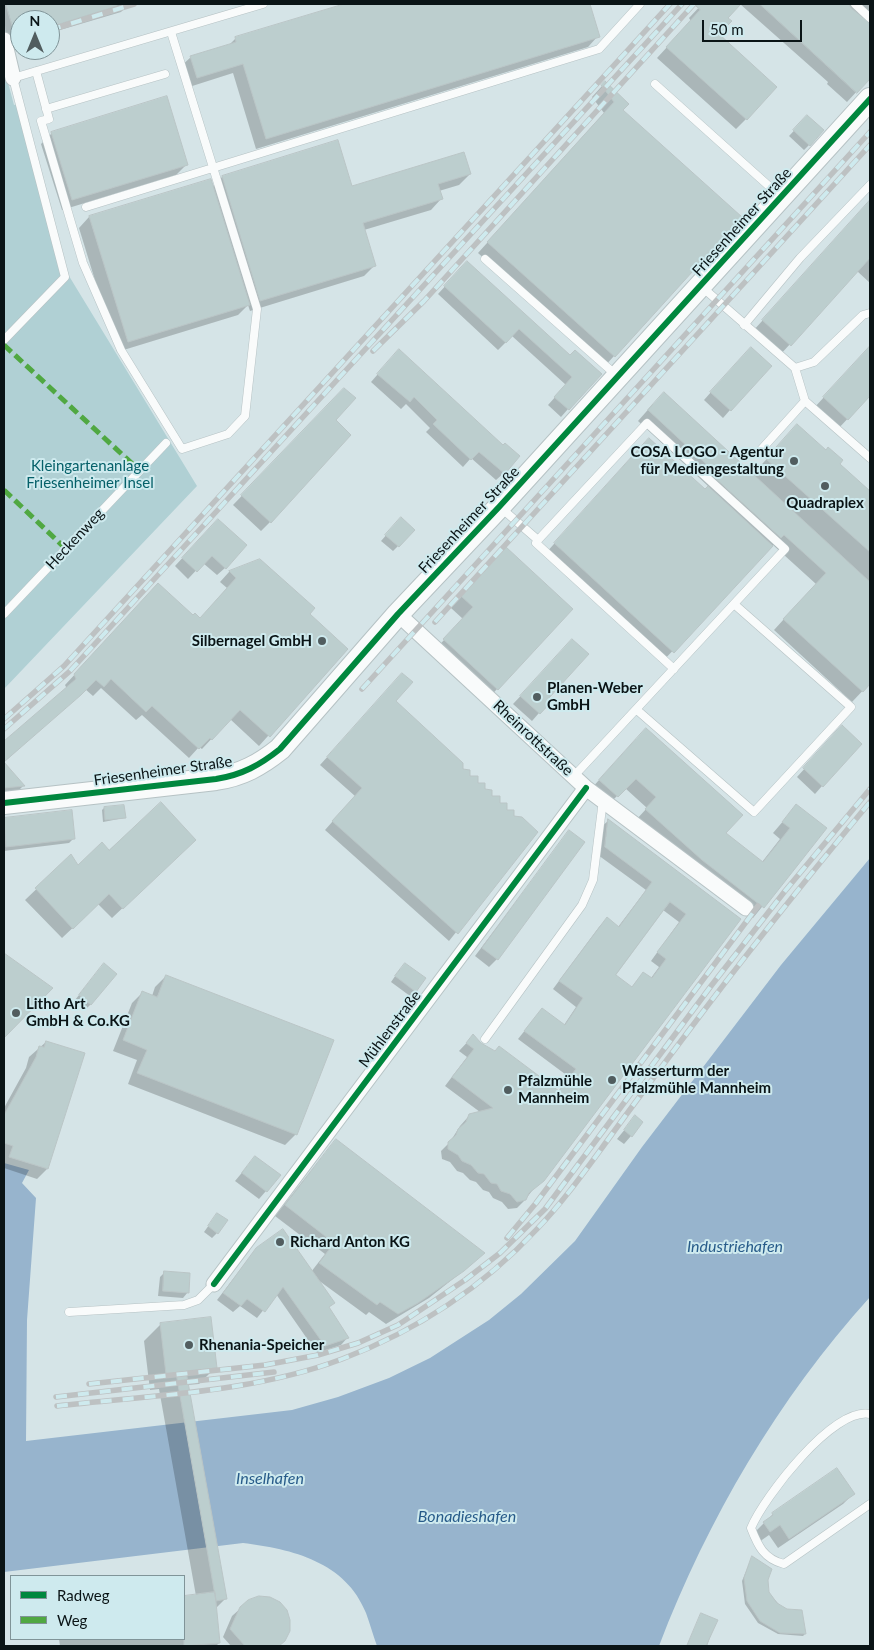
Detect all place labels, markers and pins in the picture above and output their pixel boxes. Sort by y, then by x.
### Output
place label: COSA LOGO - Agentur für Mediengestaltung [630,443,784,478]
marker: COSA LOGO - Agentur für Mediengestaltung [788,455,800,467]
marker: Quadraplex [819,480,831,492]
place label: Quadraplex [786,494,864,512]
place label: Silbernagel GmbH [192,632,312,650]
marker: Silbernagel GmbH [316,635,328,647]
place label: Planen-Weber GmbH [547,679,643,714]
marker: Planen-Weber GmbH [531,691,543,703]
place label: Litho Art GmbH & Co.KG [26,995,130,1030]
marker: Litho Art GmbH & Co.KG [10,1007,22,1019]
place label: Wasserturm der Pfalzmühle Mannheim [622,1062,771,1097]
place label: Pfalzmühle Mannheim [518,1072,592,1107]
marker: Wasserturm der Pfalzmühle Mannheim [606,1074,618,1086]
marker: Pfalzmühle Mannheim [502,1084,514,1096]
place label: Richard Anton KG [290,1233,410,1251]
marker: Richard Anton KG [274,1236,286,1248]
place label: Rhenania-Speicher [199,1336,324,1354]
marker: Rhenania-Speicher [183,1339,195,1351]

